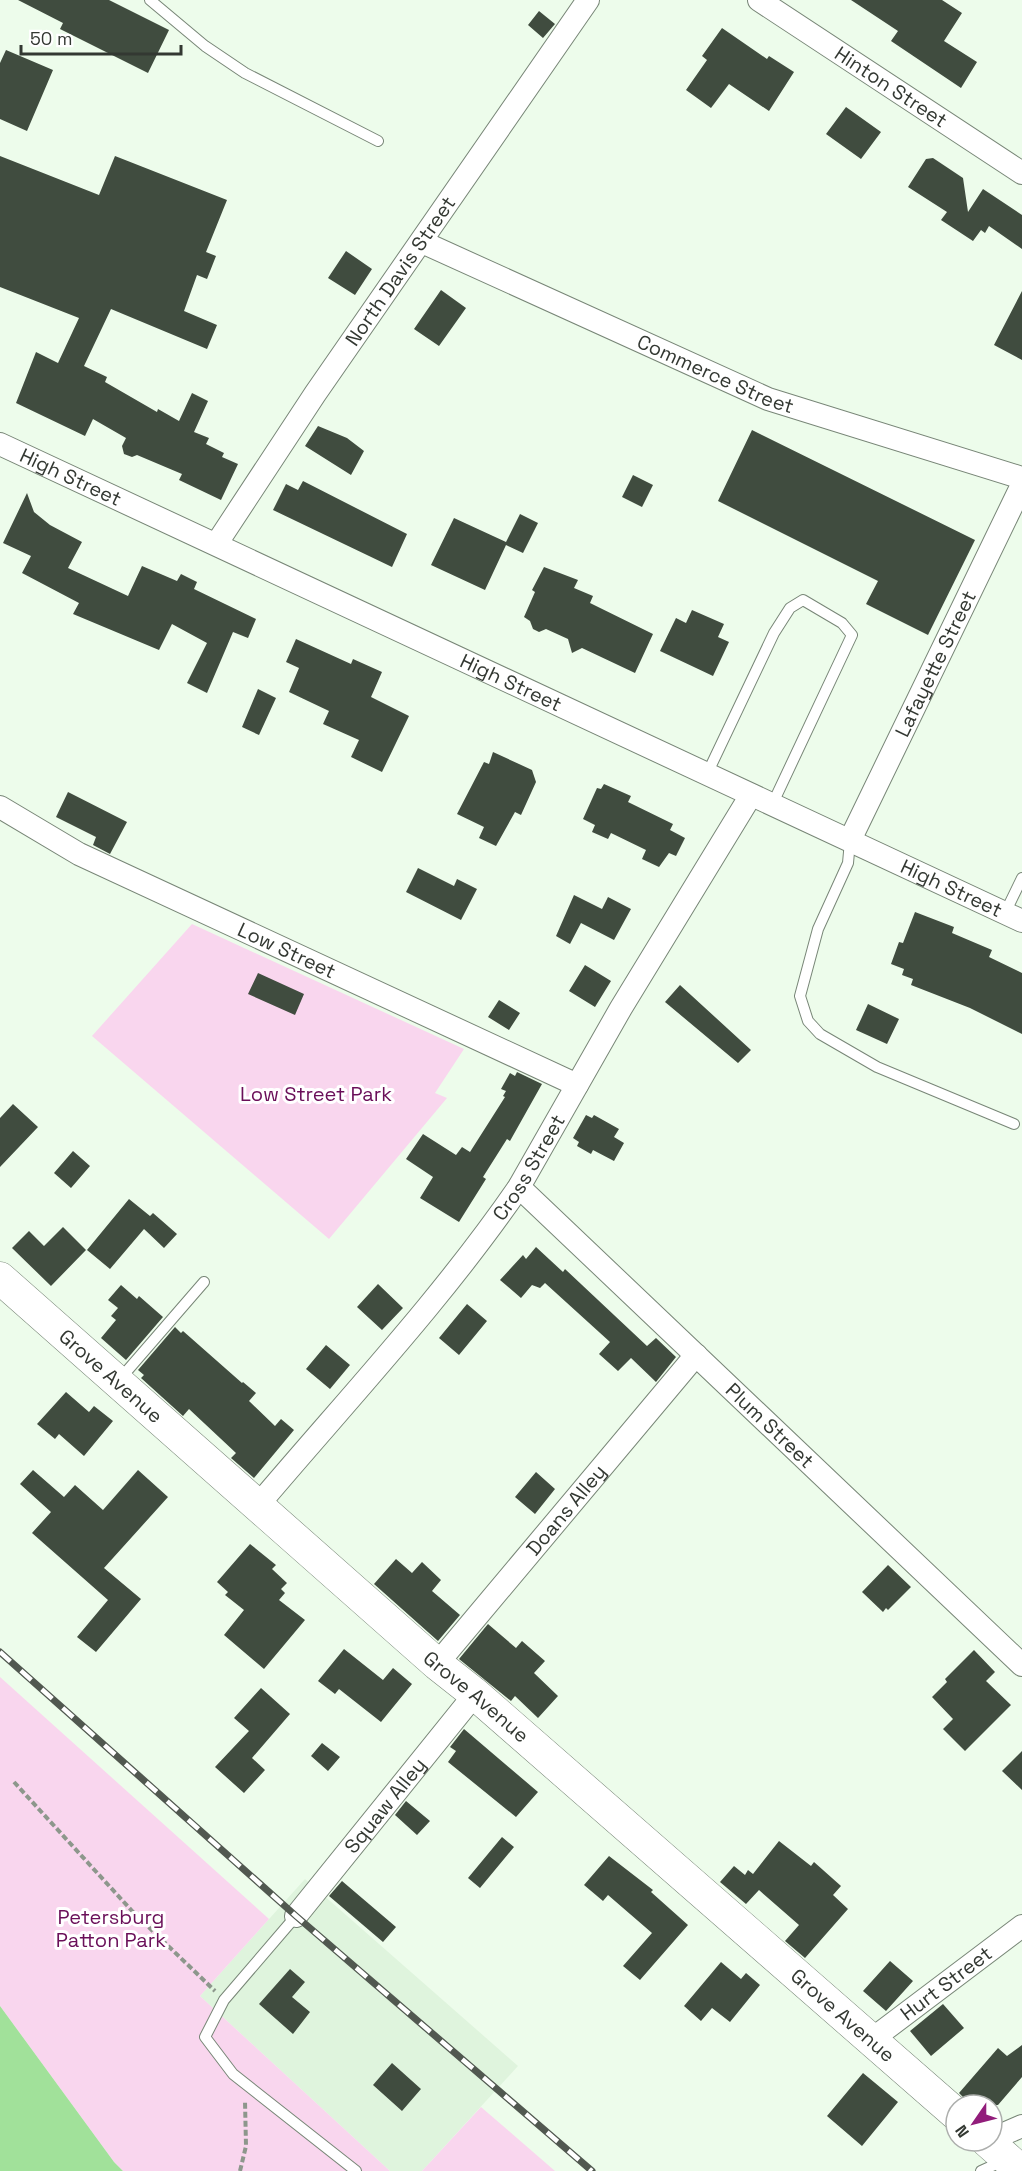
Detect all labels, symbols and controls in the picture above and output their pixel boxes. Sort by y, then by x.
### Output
scale bar [21,18,182,56]
text: 50 m [30,27,72,50]
street label: Hinton Street [830,40,952,133]
street label: North Davis Street [339,191,461,351]
street label: Commerce Street [633,328,797,419]
street label: High Street [16,442,126,512]
street label: Lafayette Street [889,586,982,741]
street label: High Street [456,648,566,717]
street label: High Street [896,853,1007,923]
street label: Low Street [234,916,340,984]
park label: Low Street Park [240,1081,392,1107]
street label: Cross Street [486,1110,571,1226]
street label: Grove Avenue [54,1323,168,1429]
street label: Plum Street [720,1377,820,1474]
street label: Doans Alley [520,1459,612,1561]
street label: Grove Avenue [418,1645,534,1748]
street label: Squaw Alley [339,1752,432,1859]
park label: Petersburg Patton Park [56,1904,166,1953]
street label: Hurt Street [895,1940,997,2026]
street label: Grove Avenue [785,1963,901,2068]
north arrow [944,2093,1004,2153]
text: N [950,2121,974,2142]

